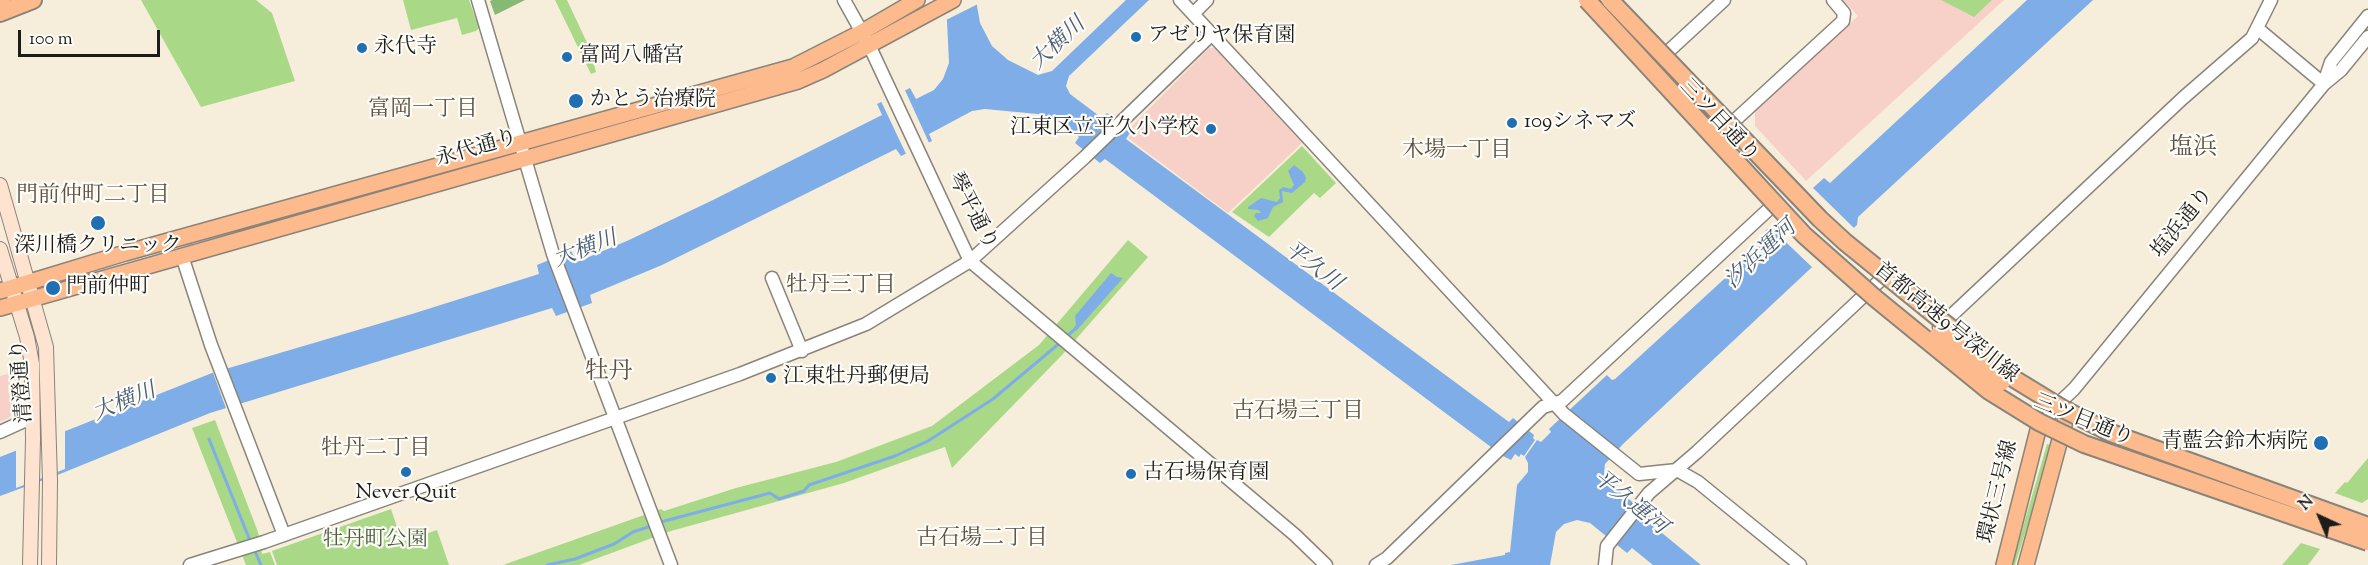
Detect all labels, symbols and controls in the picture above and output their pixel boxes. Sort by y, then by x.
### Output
water label: 大横川 [1026,13,1092,77]
scale bar [21,18,164,56]
place label: アゼリヤ保育園 [1148,24,1295,50]
text: 100 m [29,27,73,53]
marker: アゼリヤ保育園 [1129,30,1143,44]
place label: 永代寺 [374,35,437,61]
marker: 永代寺 [355,41,369,55]
place label: 富岡八幡宮 [579,44,684,70]
marker: 富岡八幡宮 [560,50,574,64]
street label: 三ツ目通り [1673,75,1763,169]
place label: かとう治療院 [590,88,716,114]
marker: かとう治療院 [567,92,585,110]
district label: 富岡一丁目 [368,98,478,124]
place label: 109シネマズ [1524,110,1636,136]
place label: 江東区立平久小学校 [1010,116,1199,142]
marker: 109シネマズ [1505,116,1519,130]
marker: 江東区立平久小学校 [1204,122,1218,136]
street label: 永代通り [433,126,521,174]
district label: 塩浜 [2169,136,2217,164]
district label: 木場一丁目 [1402,139,1512,165]
street label: 琴平通り [941,169,1001,255]
street label: 塩浜通り [2148,183,2220,265]
district label: 門前仲町二丁目 [16,184,170,210]
marker: 深川橋クリニック [89,214,107,232]
water label: 汐浜運河 [1721,216,1803,296]
water label: 大横川 [550,227,622,275]
place label: 深川橋クリニック [14,234,182,260]
water label: 平久川 [1278,238,1346,298]
street label: 首都高速9号深川線 [1868,258,2022,390]
district label: 牡丹三丁目 [786,274,896,300]
place label: 門前仲町 [66,275,150,301]
marker: 門前仲町 [44,279,62,297]
street label: 清澄通り [9,338,39,424]
district label: 牡丹 [585,360,633,388]
place label: 江東牡丹郵便局 [783,365,930,391]
marker: 江東牡丹郵便局 [764,371,778,385]
water label: 大横川 [89,379,161,429]
street label: 三ツ目通り [2030,391,2136,453]
district label: 古石場三丁目 [1232,400,1364,426]
place label: 青藍会鈴木病院 [2161,430,2308,456]
marker: 青藍会鈴木病院 [2312,434,2330,452]
district label: 牡丹二丁目 [321,437,431,463]
street label: 環状三号線 [1975,438,2025,546]
place label: 古石場保育園 [1143,461,1269,487]
marker: Never Quit [399,465,413,479]
water label: 平久運河 [1586,466,1672,542]
marker: 古石場保育園 [1124,467,1138,481]
place label: Never Quit [355,481,457,507]
north arrow [2290,487,2350,547]
text: N [2295,491,2320,516]
district label: 古石場二丁目 [916,527,1048,553]
park label: 牡丹町公園 [323,528,427,554]

